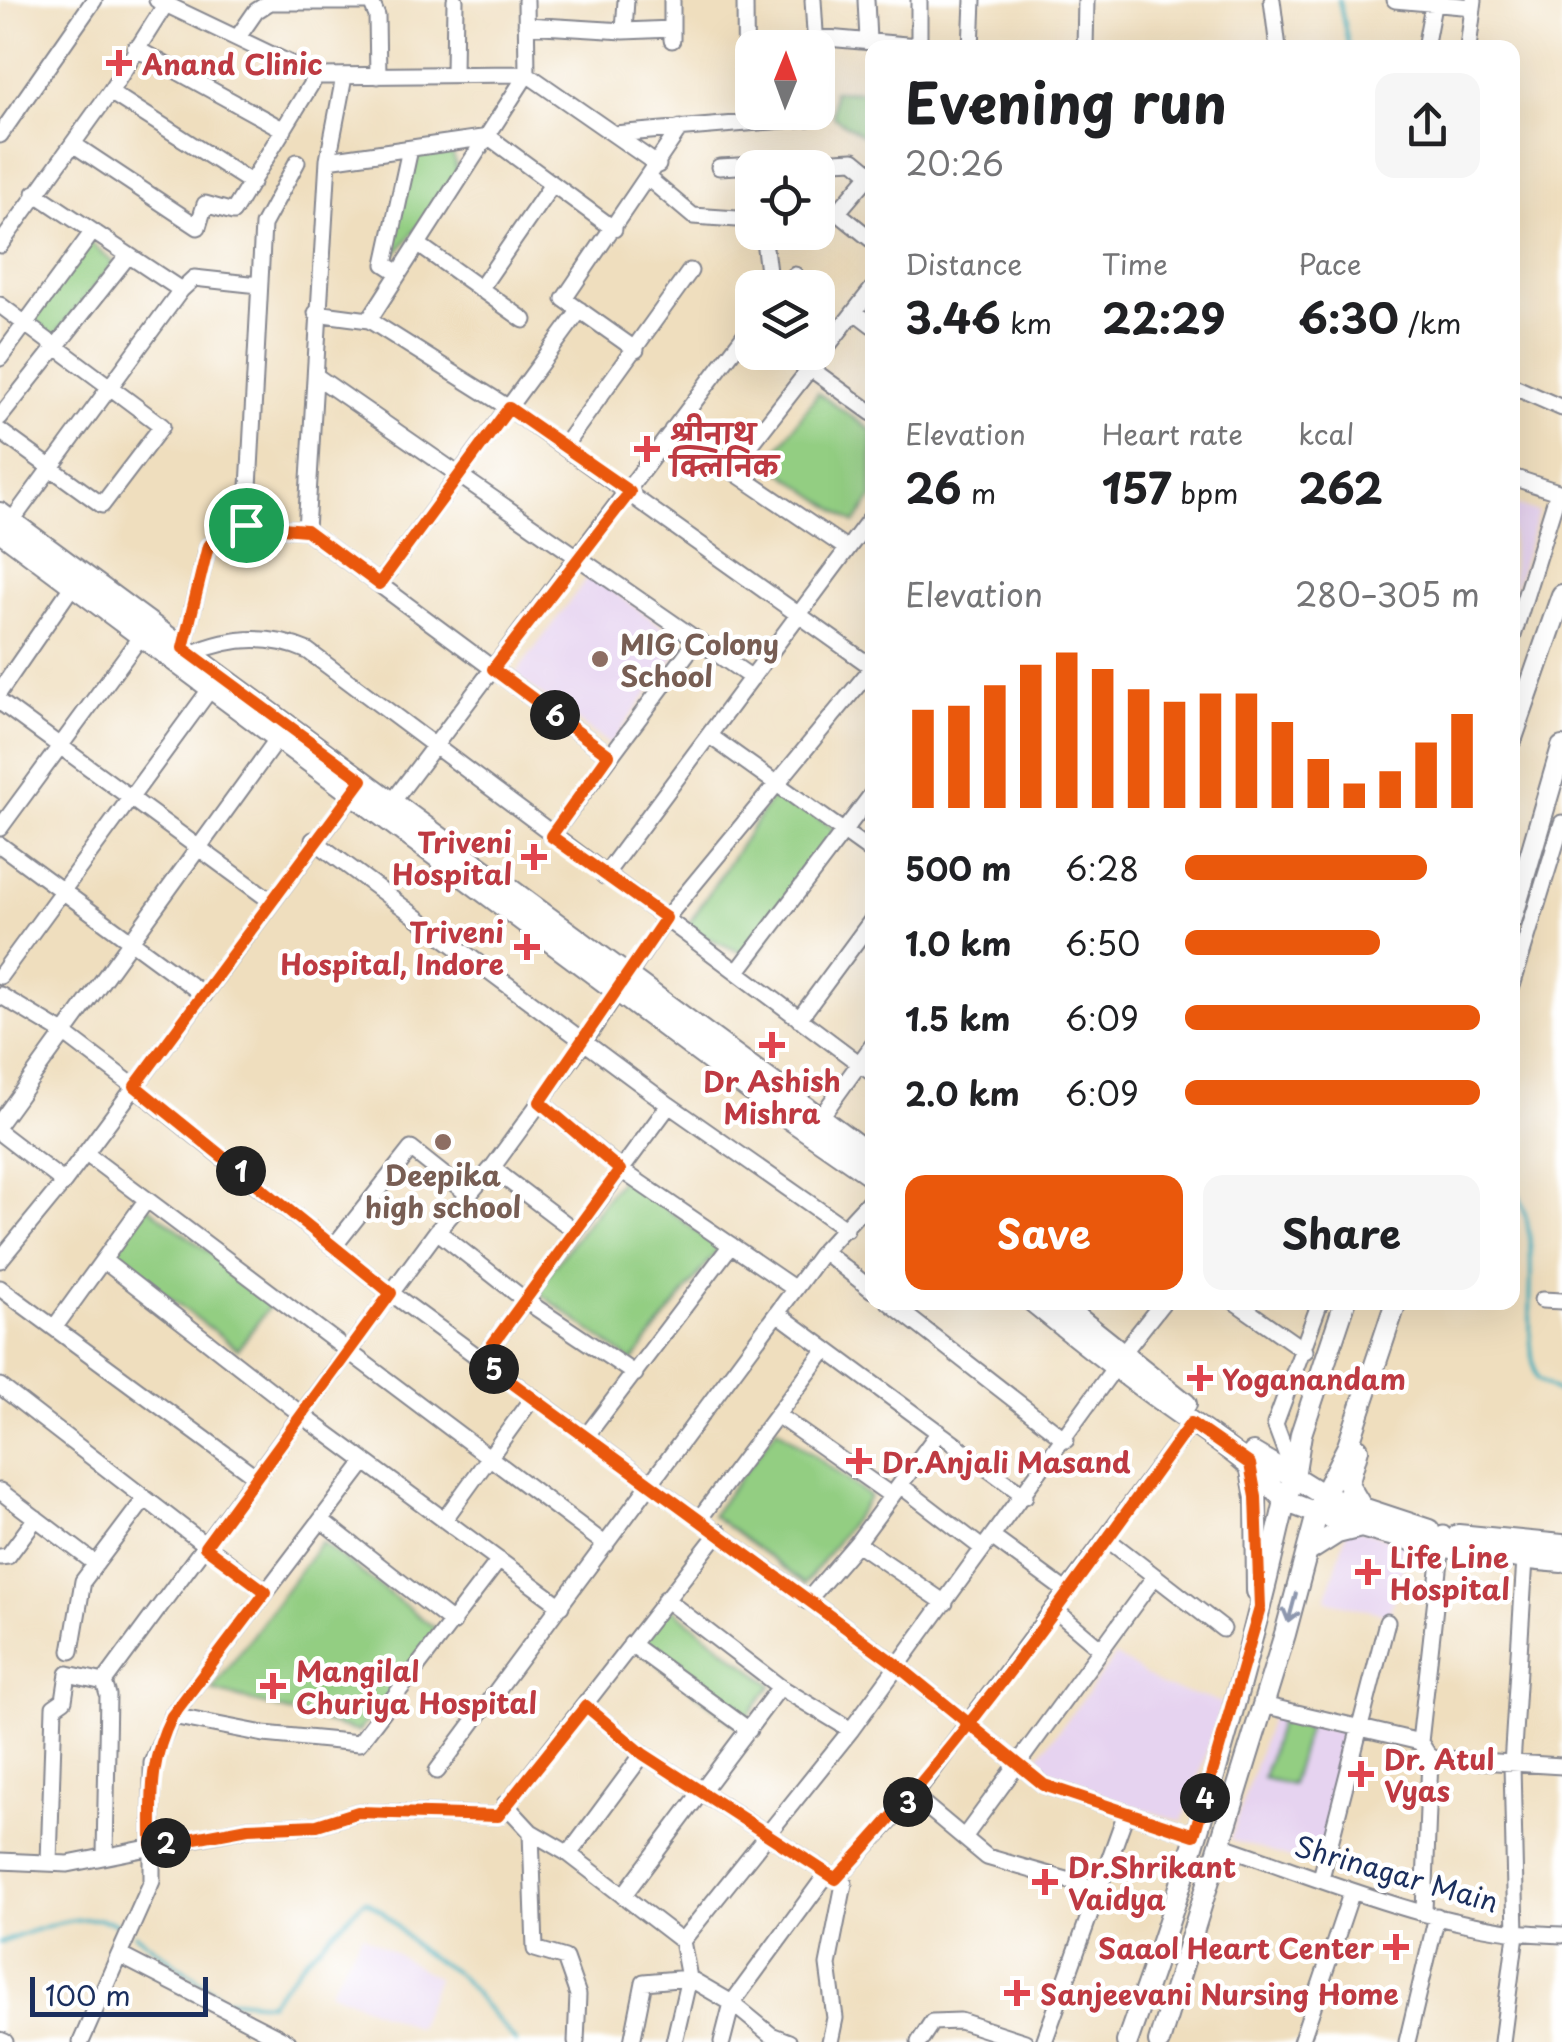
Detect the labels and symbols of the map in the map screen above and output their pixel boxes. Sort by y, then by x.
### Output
north arrow [735,30,835,130]
place label: Anand Clinic [141,42,323,85]
marker: Anand Clinic [106,50,132,76]
place label: श्रीनाथ क्लिनिक [667,412,781,487]
marker: श्रीनाथ क्लिनिक [634,436,660,462]
pin [204,483,289,568]
place label: MIG Colony School [620,622,779,697]
marker: MIG Colony School [589,648,611,670]
pin: 6 [530,690,580,740]
place label: Triveni Hospital [392,820,512,895]
marker: Triveni Hospital [521,844,547,870]
place label: Triveni Hospital, Indore [281,910,504,985]
marker: Triveni Hospital, Indore [514,934,540,960]
marker: Dr Ashish Mishra [759,1032,785,1058]
place label: Dr Ashish Mishra [703,1059,841,1134]
marker: Deepika high school [432,1131,454,1153]
pin: 1 [216,1146,266,1196]
place label: Deepika high school [365,1153,521,1228]
pin: 5 [469,1344,519,1394]
place label: Yoganandam [1222,1357,1406,1400]
marker: Yoganandam [1187,1365,1213,1391]
place label: Dr.Anjali Masand [882,1440,1131,1483]
marker: Dr.Anjali Masand [846,1448,872,1474]
place label: Life Line Hospital [1390,1535,1510,1610]
marker: Life Line Hospital [1355,1559,1381,1585]
one-way arrow [1281,1592,1300,1623]
place label: Mangilal Churiya Hospital [296,1649,537,1724]
marker: Mangilal Churiya Hospital [260,1673,286,1699]
place label: Dr. Atul Vyas [1384,1737,1494,1812]
marker: Dr. Atul Vyas [1348,1761,1374,1787]
pin: 4 [1180,1773,1230,1823]
pin: 3 [883,1777,933,1827]
pin: 2 [141,1818,191,1868]
street label: Shrinagar Main [1290,1823,1504,1923]
place label: Dr.Shrikant Vaidya [1068,1845,1236,1920]
marker: Dr.Shrikant Vaidya [1032,1869,1058,1895]
place label: Saaol Heart Center [1098,1926,1375,1969]
marker: Saaol Heart Center [1383,1934,1409,1960]
scale bar [30,1972,208,2016]
place label: Sanjeevani Nursing Home [1040,1972,1399,2015]
marker: Sanjeevani Nursing Home [1004,1980,1030,2006]

